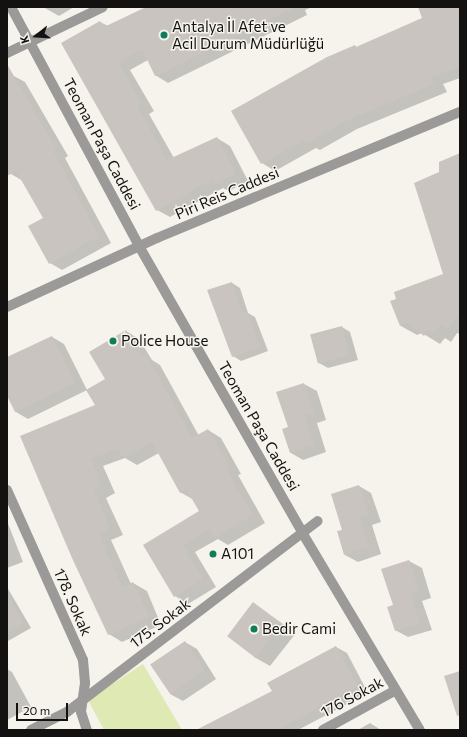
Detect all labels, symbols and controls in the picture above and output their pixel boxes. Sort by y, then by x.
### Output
north arrow [16,16,56,56]
place label: Antalya İl Afet ve Acil Durum Müdürlüğü [172,17,324,52]
marker: Antalya İl Afet ve Acil Durum Müdürlüğü [159,30,169,40]
text: K [17,34,31,45]
street label: Teoman Paşa Caddesi [60,75,144,213]
street label: Piri Reis Caddesi [172,163,282,223]
place label: Police House [121,332,208,350]
marker: Police House [108,336,118,346]
street label: Teoman Paşa Caddesi [215,358,303,494]
place label: A101 [221,545,254,563]
marker: A101 [208,549,218,559]
street label: 178. Sokak [50,566,96,638]
street label: 175. Sokak [126,594,194,652]
place label: Bedir Cami [262,620,336,638]
marker: Bedir Cami [249,624,259,634]
street label: 176 Sokak [318,673,386,721]
scale bar [18,695,70,721]
text: 20 m [23,703,50,717]

